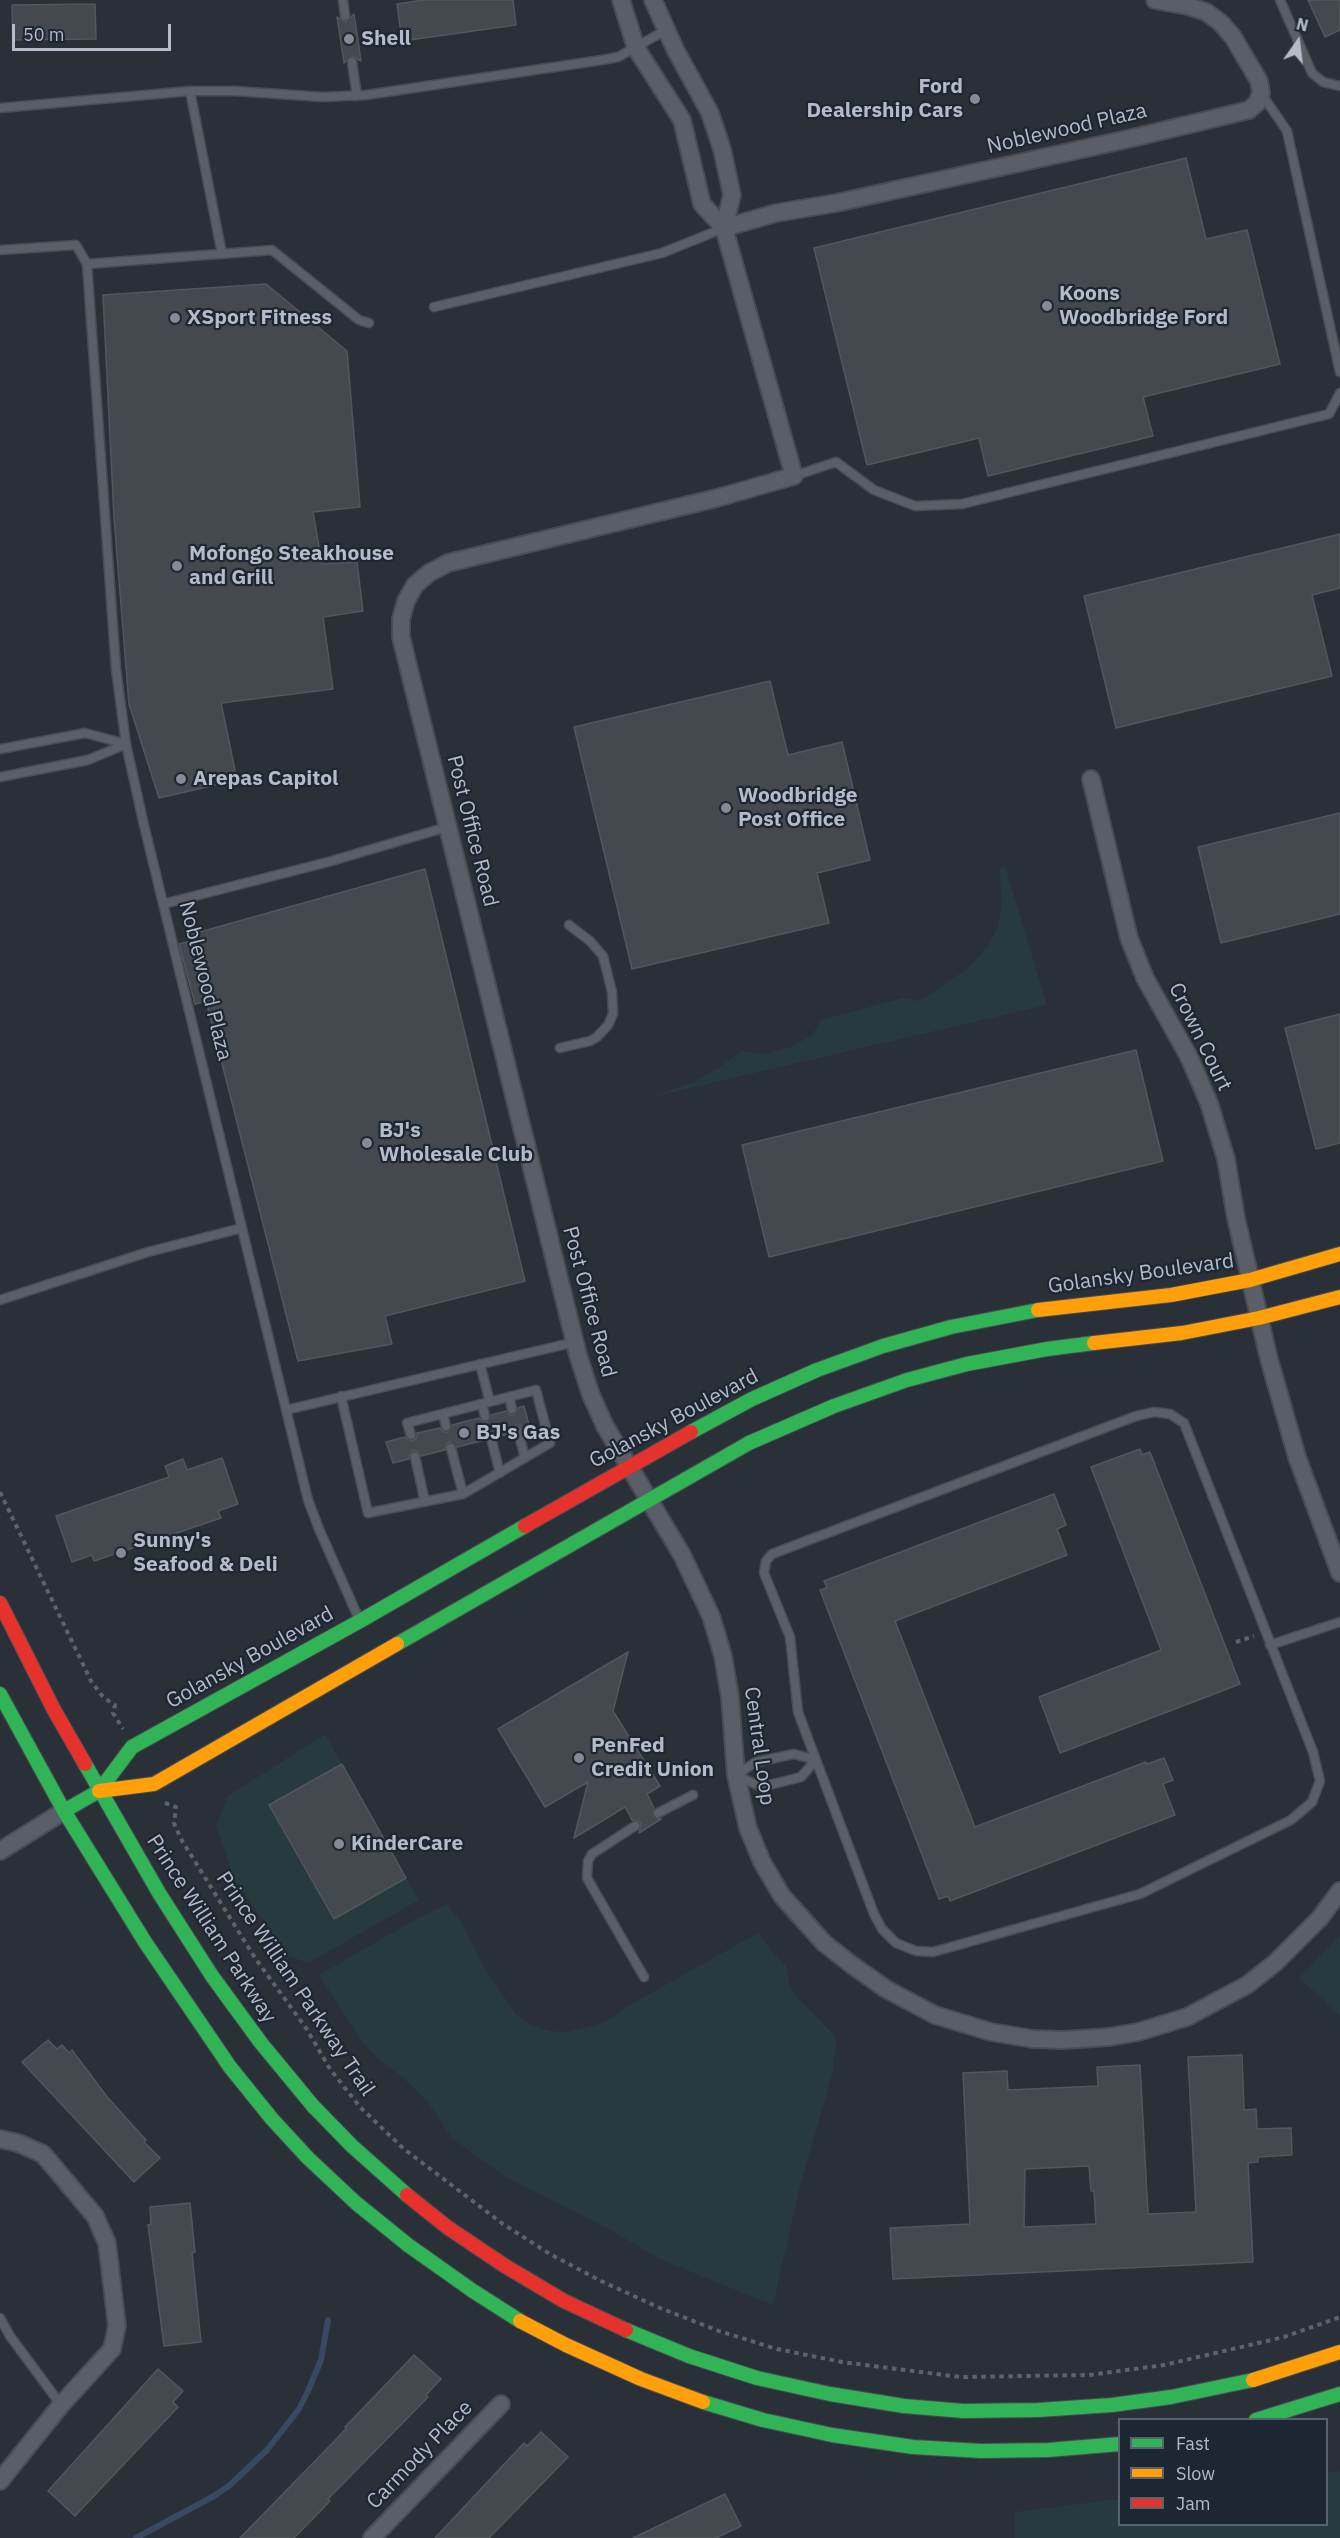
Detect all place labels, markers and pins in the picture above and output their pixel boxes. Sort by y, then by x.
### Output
place label: Shell [361,26,411,52]
marker: Shell [342,32,356,46]
place label: Ford Dealership Cars [806,74,963,124]
marker: Ford Dealership Cars [968,92,982,106]
place label: Koons Woodbridge Ford [1059,281,1228,331]
marker: Koons Woodbridge Ford [1040,299,1054,313]
place label: XSport Fitness [187,305,332,331]
marker: XSport Fitness [168,311,182,325]
place label: Mofongo Steakhouse and Grill [189,541,394,591]
marker: Mofongo Steakhouse and Grill [170,559,184,573]
place label: Arepas Capitol [193,766,338,792]
marker: Arepas Capitol [174,772,188,786]
place label: Woodbridge Post Office [738,783,858,833]
marker: Woodbridge Post Office [719,801,733,815]
place label: BJ's Wholesale Club [379,1118,533,1168]
marker: BJ's Wholesale Club [360,1136,374,1150]
place label: BJ's Gas [476,1420,560,1446]
marker: BJ's Gas [457,1426,471,1440]
place label: Sunny's Seafood & Deli [133,1528,278,1578]
marker: Sunny's Seafood & Deli [114,1546,128,1560]
place label: PenFed Credit Union [591,1733,714,1783]
marker: PenFed Credit Union [572,1751,586,1765]
place label: KinderCare [351,1831,463,1857]
marker: KinderCare [332,1837,346,1851]

